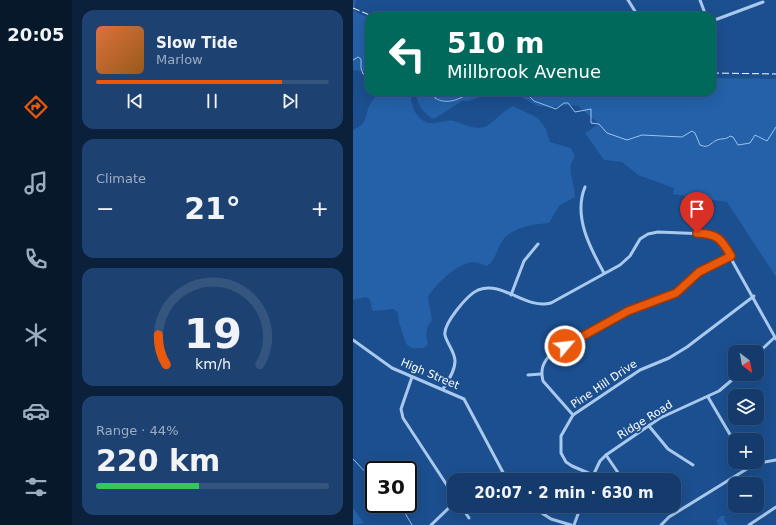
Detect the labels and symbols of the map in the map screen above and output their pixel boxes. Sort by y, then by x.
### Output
pin [680,192,714,233]
position arrow [544,325,586,367]
north arrow [728,345,764,381]
street label: High Street [399,356,462,392]
street label: Pine Hill Drive [568,357,640,411]
street label: Ridge Road [615,398,675,442]
speed limit sign: 30 [365,461,417,513]

